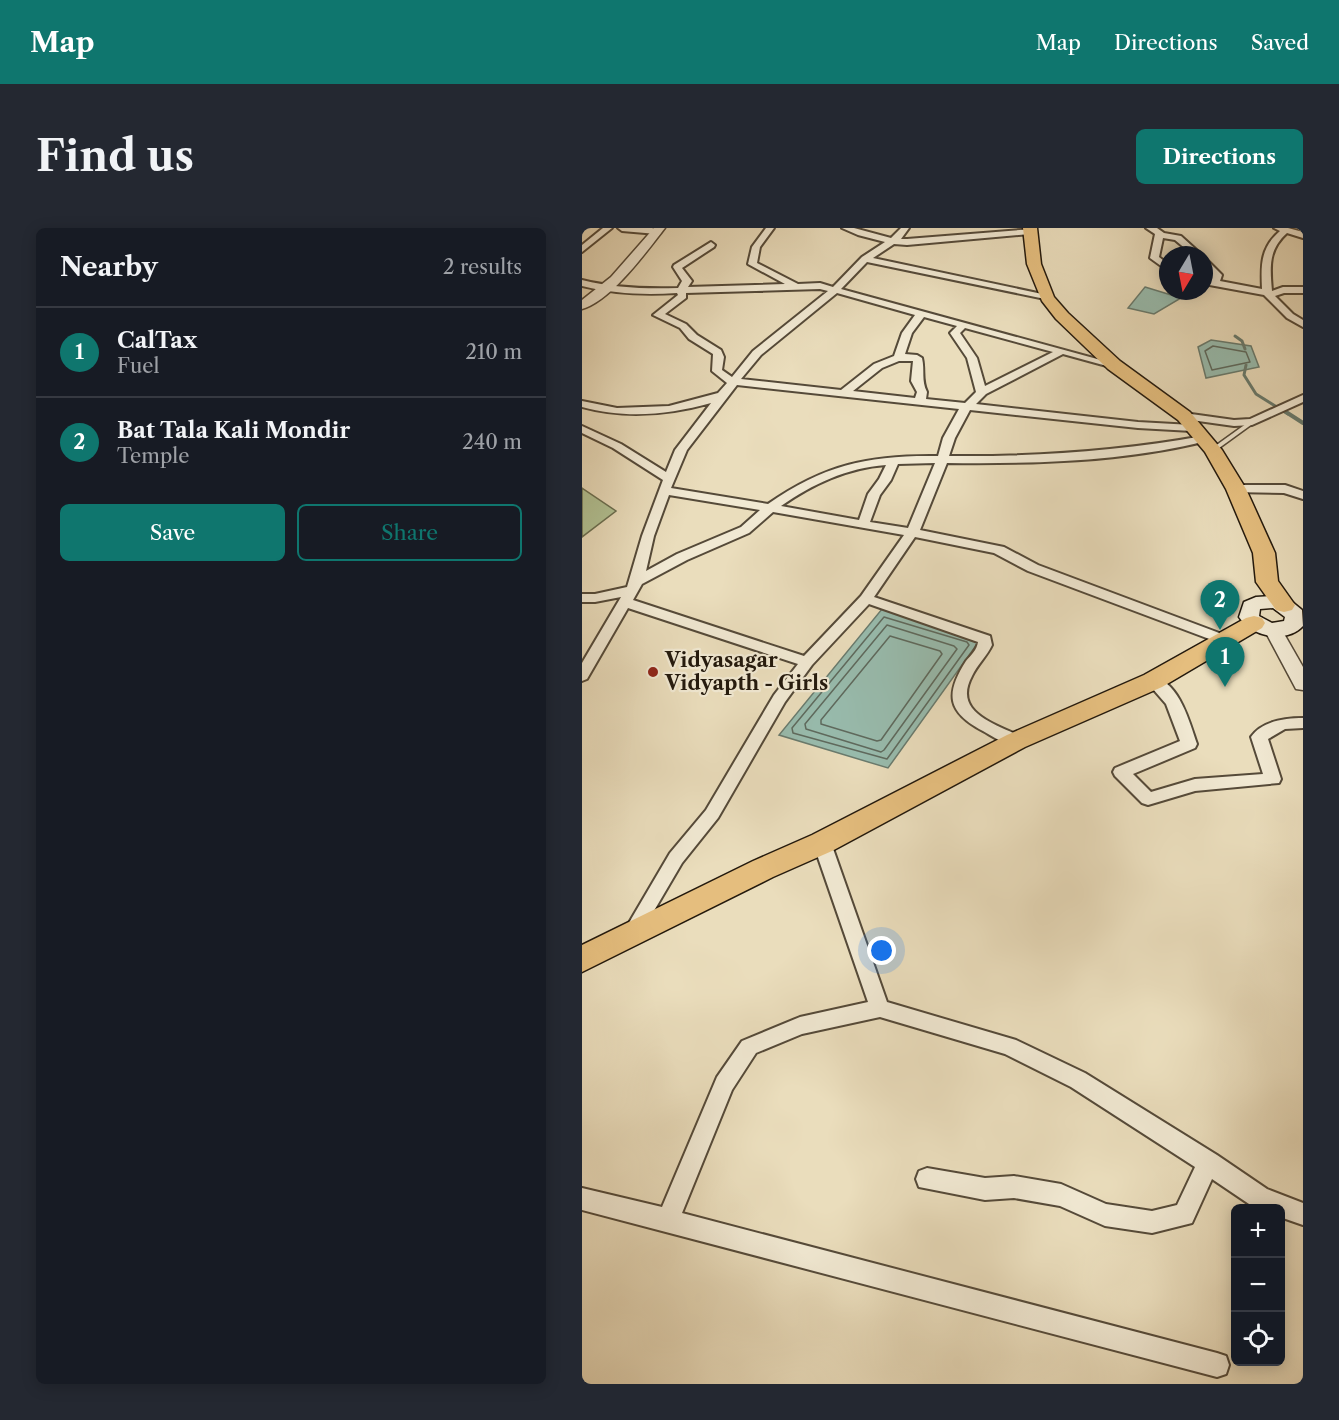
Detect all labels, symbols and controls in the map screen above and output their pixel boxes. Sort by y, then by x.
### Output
text: Map [30,25,94,59]
text: Map [1036,30,1081,55]
text: Directions [1114,30,1218,55]
text: Saved [1251,30,1309,55]
button: Directions [1136,129,1303,184]
text: Find us [36,130,194,182]
north arrow [1159,246,1213,300]
text: Nearby [60,251,158,283]
text: 2 results [443,255,522,279]
text: CalTax [117,327,197,354]
text: 1 [75,340,84,364]
text: 210 m [465,340,522,364]
text: Fuel [117,354,159,378]
text: Bat Tala Kali Mondir [117,417,350,444]
text: 2 [74,430,85,454]
text: 240 m [462,430,522,454]
text: Temple [117,444,189,468]
button: Save [60,504,285,561]
button: Share [297,504,522,561]
pin: 2 [1200,580,1240,630]
pin: 1 [1206,638,1244,687]
place label: Vidyasagar Vidyapth - Girls [664,648,828,695]
marker: Vidyasagar Vidyapth - Girls [646,665,660,679]
your location [867,936,896,965]
map controls [1231,1204,1285,1366]
button: + [1231,1204,1285,1258]
button: − [1231,1258,1285,1312]
button: locate [1231,1312,1285,1366]

